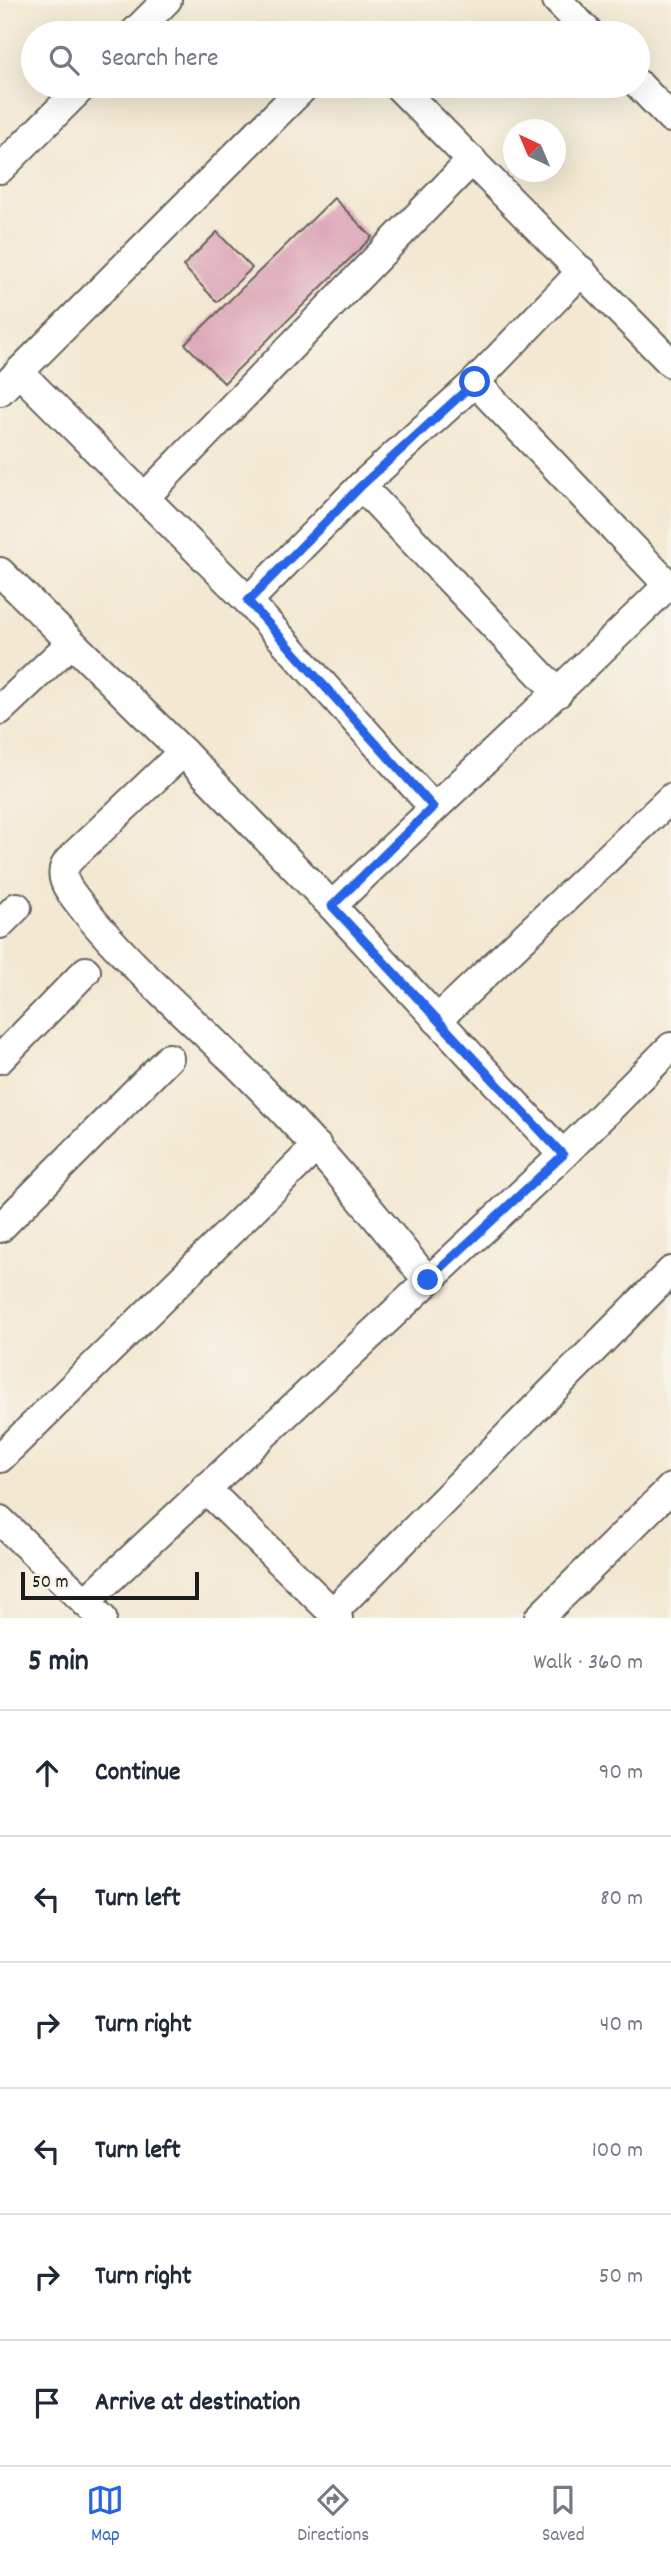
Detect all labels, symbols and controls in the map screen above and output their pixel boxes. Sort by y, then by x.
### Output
search box [21,21,650,98]
icon: search [45,41,83,79]
text: Search here [101,41,219,78]
north arrow [503,119,566,182]
route start [459,366,490,397]
route end [412,1264,443,1295]
scale bar [21,1569,200,1601]
text: 50 m [32,1570,69,1597]
text: 5 min [28,1642,89,1685]
text: Walk · 360 m [533,1647,643,1680]
icon: ahead [28,1754,66,1792]
text: Continue [95,1755,180,1792]
text: 90 m [599,1757,643,1790]
icon: left [28,1880,66,1918]
text: Turn left [95,1881,181,1918]
text: 80 m [600,1883,643,1916]
icon: right [28,2006,66,2044]
text: Turn right [95,2007,192,2044]
text: 40 m [600,2009,643,2042]
icon: left [28,2132,66,2170]
text: Turn left [95,2133,181,2170]
text: 100 m [592,2135,643,2168]
icon: right [28,2258,66,2296]
text: Turn right [95,2259,192,2296]
text: 50 m [599,2261,643,2294]
icon: arrive [28,2384,66,2422]
text: Arrive at destination [95,2385,300,2422]
tab: Map [86,2481,124,2550]
tab: Directions [297,2481,369,2550]
tab: Saved [542,2481,585,2550]

